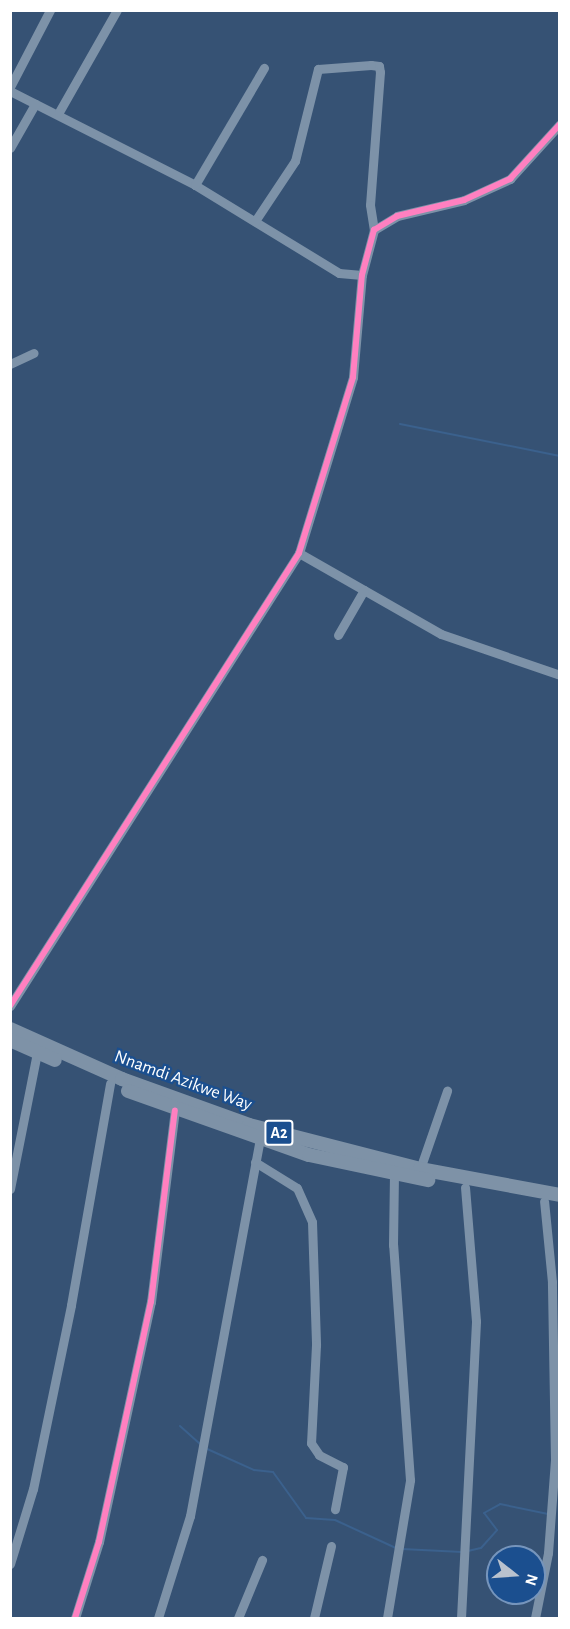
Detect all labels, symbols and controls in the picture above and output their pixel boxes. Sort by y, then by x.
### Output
street label: Nnamdi Azikwe Way [111,1046,255,1116]
road number: A2 [264,1120,294,1146]
north arrow [486,1545,546,1605]
text: N [522,1572,541,1587]

